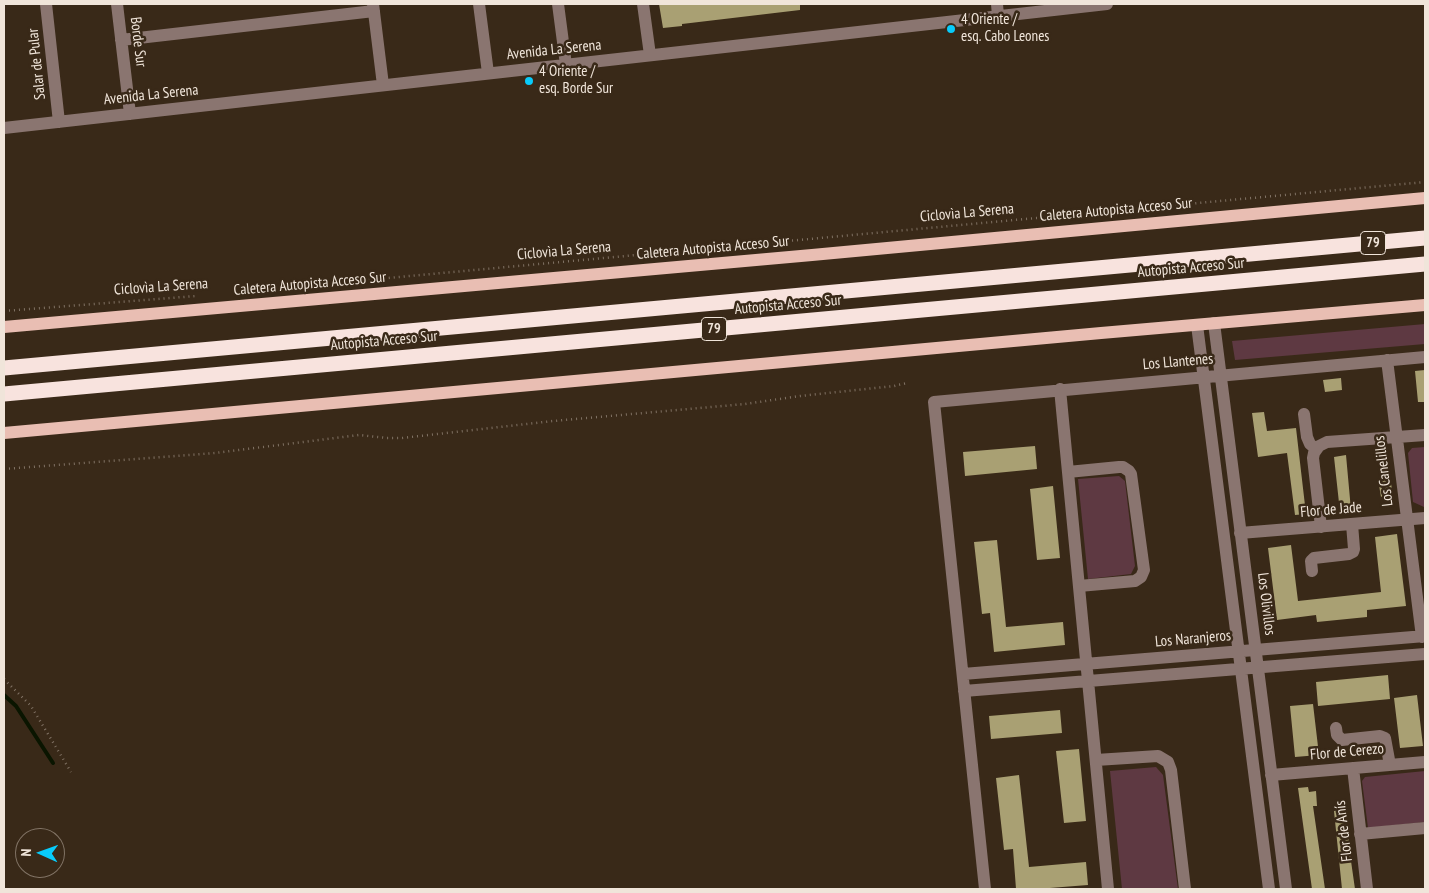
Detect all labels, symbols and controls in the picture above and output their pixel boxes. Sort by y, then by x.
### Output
place label: 4 Oriente / esq. Cabo Leones [961,11,1049,46]
street label: Borde Sur [126,16,150,68]
marker: 4 Oriente / esq. Cabo Leones [945,23,957,35]
street label: Salar de Pular [24,27,50,101]
street label: Avenida La Serena [506,36,602,64]
place label: 4 Oriente / esq. Borde Sur [539,63,613,98]
marker: 4 Oriente / esq. Borde Sur [523,75,535,87]
street label: Avenida La Serena [103,81,199,109]
street label: Caletera Autopista Acceso Sur [1039,194,1193,226]
street label: Ciclovìa La Serena [919,200,1015,226]
street label: Caletera Autopista Acceso Sur [636,232,790,264]
road number: 79 [1360,232,1386,254]
street label: Ciclovìa La Serena [516,238,612,264]
street label: Autopista Acceso Sur [1137,254,1245,282]
street label: Caletera Autopista Acceso Sur [233,268,387,300]
street label: Ciclovìa La Serena [113,275,209,299]
street label: Autopista Acceso Sur [734,291,842,319]
road number: 79 [702,318,726,340]
street label: Autopista Acceso Sur [330,327,438,355]
street label: Los Llantenes [1142,350,1214,374]
street label: Los Canelillos [1371,435,1397,507]
street label: Flor de Jade [1300,498,1362,522]
street label: Los Olivillos [1253,572,1279,636]
street label: Los Naranjeros [1154,627,1232,651]
street label: Flor de Cerezo [1309,740,1385,764]
street label: Flor de Anís [1331,799,1357,863]
north arrow [15,828,65,878]
text: N [17,848,35,857]

